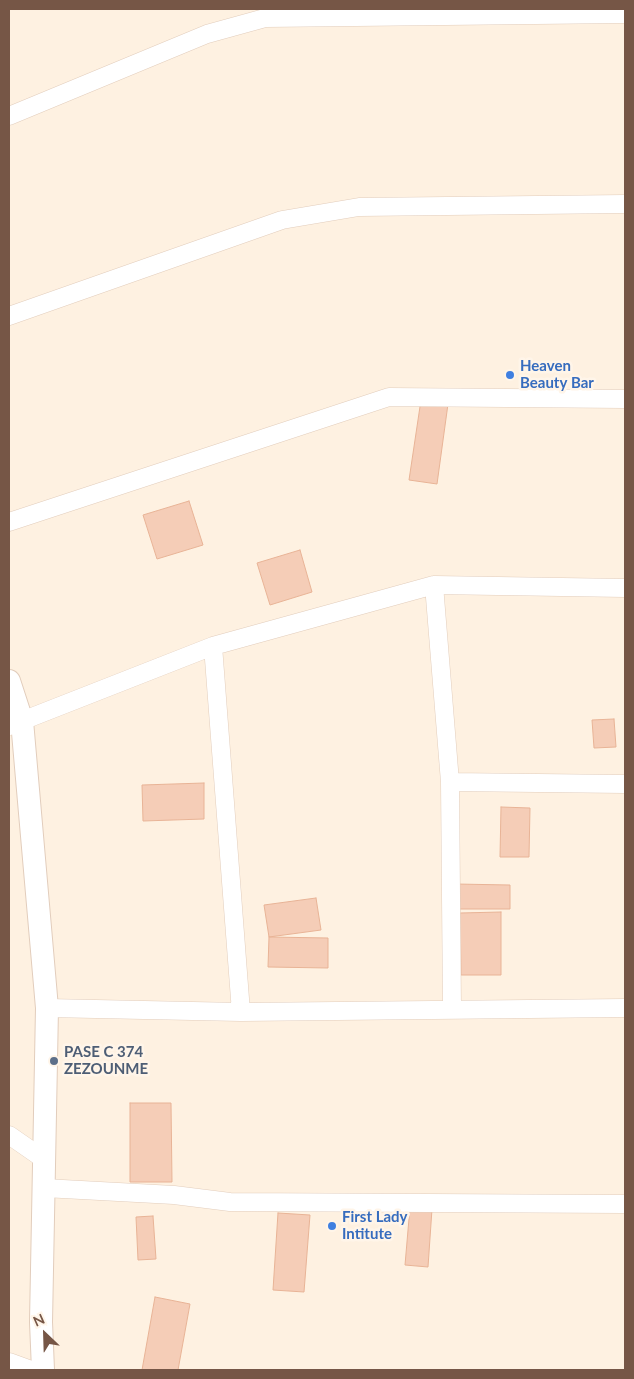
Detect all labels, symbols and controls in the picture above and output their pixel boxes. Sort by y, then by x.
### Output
place label: Heaven Beauty Bar [520,357,594,392]
marker: Heaven Beauty Bar [504,369,516,381]
place label: PASE C 374 ZEZOUNME [64,1043,148,1078]
marker: PASE C 374 ZEZOUNME [48,1055,60,1067]
place label: First Lady Intitute [342,1208,408,1243]
marker: First Lady Intitute [326,1220,338,1232]
north arrow [20,1309,70,1359]
text: N [30,1310,47,1330]

